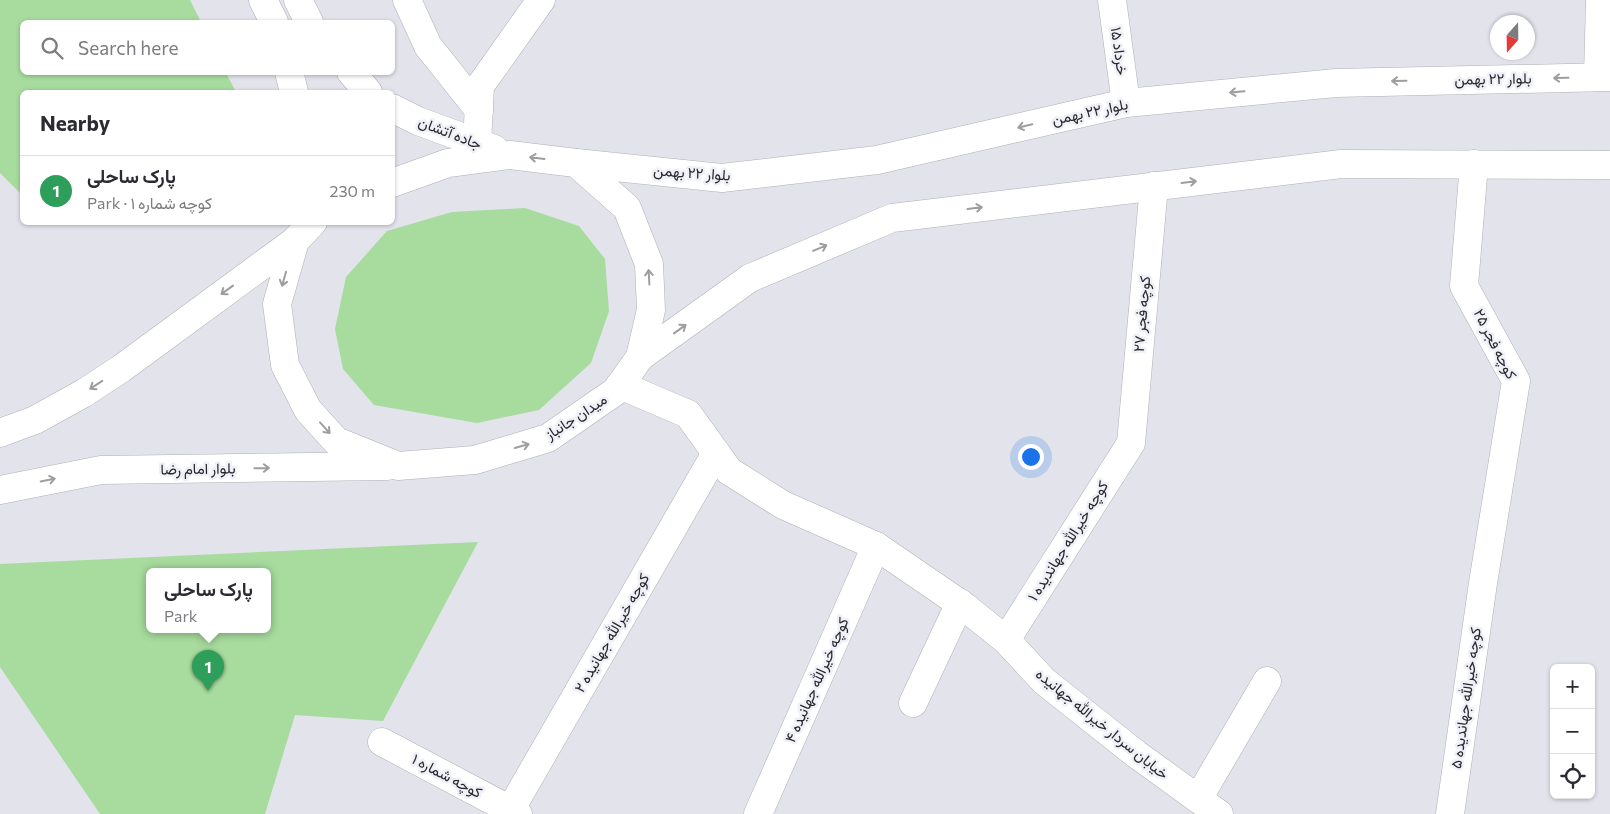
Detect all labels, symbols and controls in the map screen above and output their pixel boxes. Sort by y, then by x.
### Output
north arrow [1490,15,1535,60]
search box [20,20,395,75]
street label: ۱۵ خرداد [1107,26,1132,76]
icon: search [38,34,66,62]
text: Search here [78,36,178,59]
street label: بلوار ۲۲ بهمن [1454,68,1532,90]
one-way arrow [1554,73,1570,83]
one-way arrow [1391,77,1407,86]
one-way arrow [1229,87,1245,97]
street label: بلوار ۲۲ بهمن [1050,94,1130,130]
text: Nearby [40,110,110,135]
street label: جاده آتشان [416,112,485,153]
one-way arrow [1017,122,1033,131]
one-way arrow [530,153,546,163]
street label: بلوار ۲۲ بهمن [653,160,731,186]
text: پارک ساحلی [87,164,176,187]
one-way arrow [1181,177,1197,187]
text: 1 [52,181,60,200]
text: 230 m [330,181,375,200]
text: Park · کوچه شماره ۱ [87,193,212,212]
one-way arrow [967,203,983,213]
one-way arrow [812,243,827,253]
one-way arrow [645,270,654,286]
one-way arrow [278,271,288,287]
street label: کوچه فجر ۲۷ [1129,275,1155,353]
one-way arrow [220,285,234,295]
street label: کوچه فجر ۲۵ [1469,305,1521,383]
one-way arrow [672,323,686,334]
one-way arrow [89,381,103,391]
street label: میدان جانباز [540,389,610,444]
one-way arrow [319,422,331,435]
one-way arrow [514,440,530,450]
your location [1018,444,1044,470]
street label: بلوار امام رضا [160,458,236,480]
one-way arrow [254,463,270,473]
one-way arrow [39,475,55,485]
street label: کوچه خیرالله جهاندیده ۱ [1023,477,1113,605]
popup [146,568,271,633]
street label: کوچه خیرالله جهانیده ۲ [570,569,654,696]
text: پارک ساحلی [164,577,253,600]
text: Park [164,606,198,625]
street label: کوچه خیرالله جهانیده ۴ [780,614,854,746]
street label: کوچه خیرالله جهاندیده ۵ [1446,626,1486,770]
pin: 1 [192,650,224,691]
street label: خیابان سردار خیرالله جهانیده [1032,664,1173,783]
map controls [1550,664,1595,799]
button: + [1550,664,1595,709]
button: − [1550,709,1595,754]
street label: کوچه شماره ۱ [409,749,486,803]
button: locate [1550,754,1595,799]

